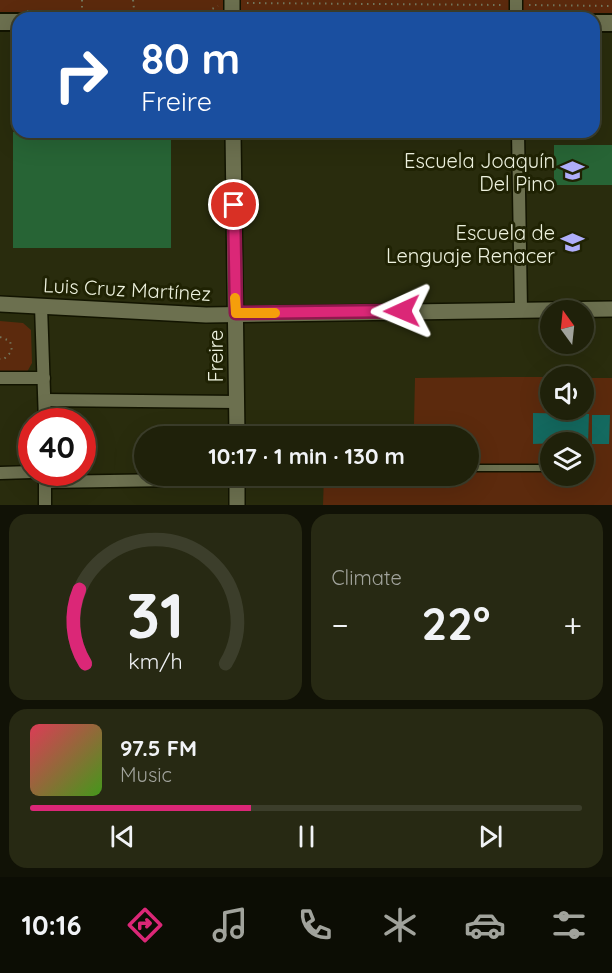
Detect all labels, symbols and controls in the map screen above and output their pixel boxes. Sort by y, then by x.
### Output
text: 80 m [141,32,240,85]
icon: right [42,36,120,114]
text: Freire [141,84,212,118]
place label: Escuela Joaquín Del Pino [404,148,555,196]
school or university icon: Escuela Joaquín Del Pino [560,158,586,184]
pin [208,179,259,230]
icon: arrive [217,188,250,221]
place label: Escuela de Lenguaje Renacer [386,220,555,268]
school or university icon: Escuela de Lenguaje Renacer [560,230,586,256]
street label: Luis Cruz Martínez [42,272,212,306]
position arrow [370,279,434,343]
north arrow [540,300,594,354]
map controls [540,300,594,486]
street label: Freire [203,330,228,382]
button: sound [540,366,594,420]
speed limit sign: 40 [18,408,96,486]
button: layers [540,432,594,486]
text: 10:17 · 1 min · 130 m [208,442,405,470]
text: Climate [332,565,402,590]
text: 31 [126,576,184,654]
text: 22° [422,595,490,651]
text: − [332,604,349,645]
text: + [563,604,582,645]
text: km/h [128,648,182,674]
text: 97.5 FM [120,734,197,762]
text: Music [120,762,172,787]
icon: previous [106,820,139,853]
icon: pause [290,820,323,853]
icon: next [474,820,507,853]
icon: directions [124,904,166,946]
icon: music [209,904,251,946]
icon: phone [294,904,336,946]
icon: climate [379,904,421,946]
icon: car [464,904,506,946]
icon: filters [548,904,590,946]
text: 10:16 [21,908,81,942]

